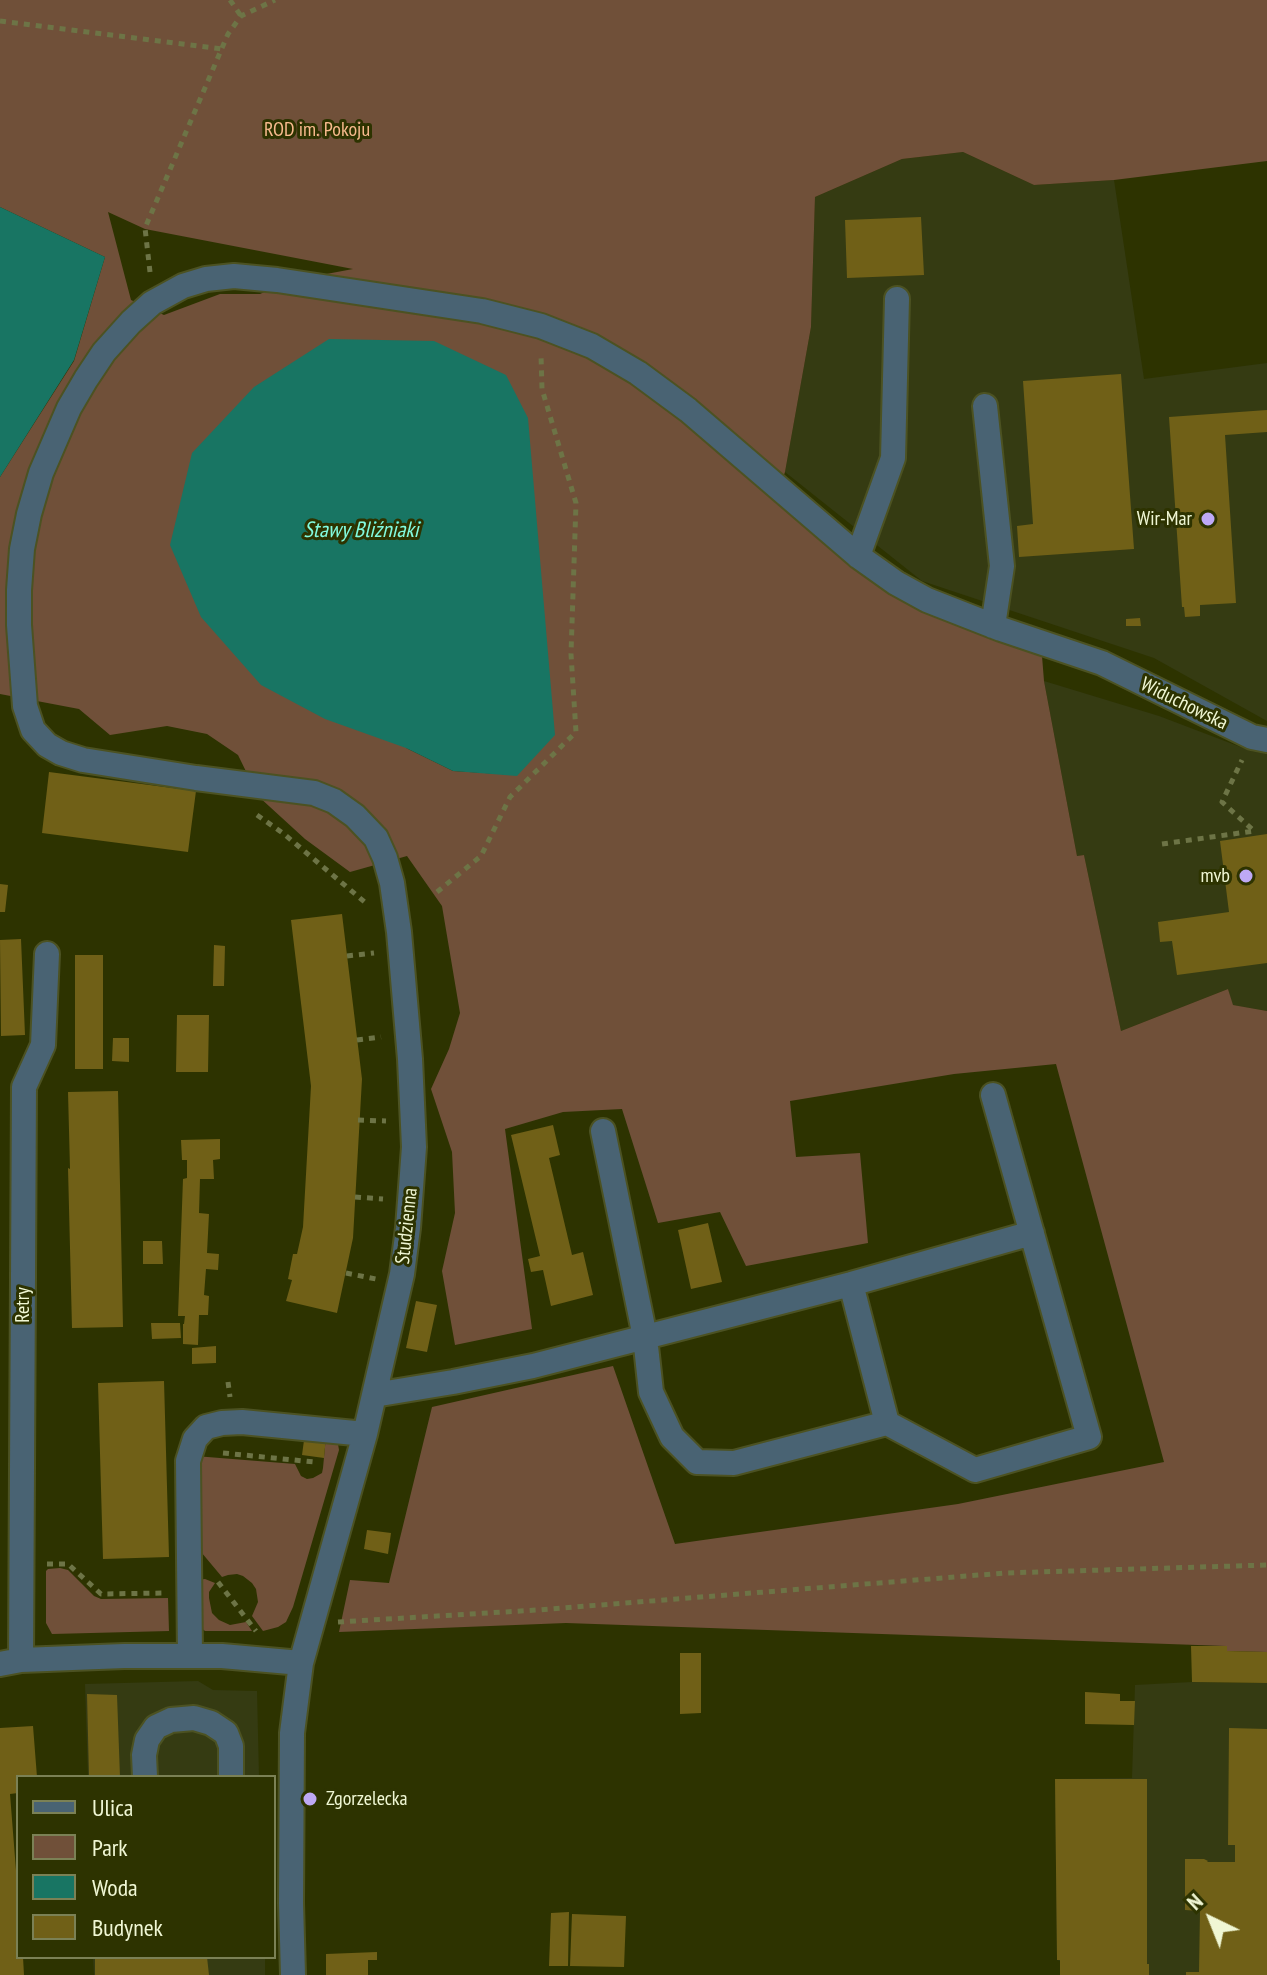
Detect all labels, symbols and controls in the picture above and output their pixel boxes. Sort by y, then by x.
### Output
park label: ROD im. Pokoju [264,118,370,142]
place label: Wir-Mar [1137,507,1192,531]
marker: Wir-Mar [1199,510,1217,528]
water label: Stawy Bliźniaki [303,518,419,544]
street label: Widuchowska [1137,673,1231,735]
place label: mvb [1201,864,1230,888]
marker: mvb [1237,867,1255,885]
street label: Studzienna [391,1187,423,1265]
street label: Retry [11,1287,35,1323]
legend [16,1775,276,1959]
place label: Zgorzelecka [326,1787,408,1811]
marker: Zgorzelecka [301,1790,319,1808]
text: Ulica [92,1792,133,1823]
text: Park [92,1832,128,1863]
text: Woda [92,1872,138,1903]
north arrow [1171,1879,1251,1959]
text: N [1181,1887,1209,1916]
text: Budynek [92,1912,163,1943]

